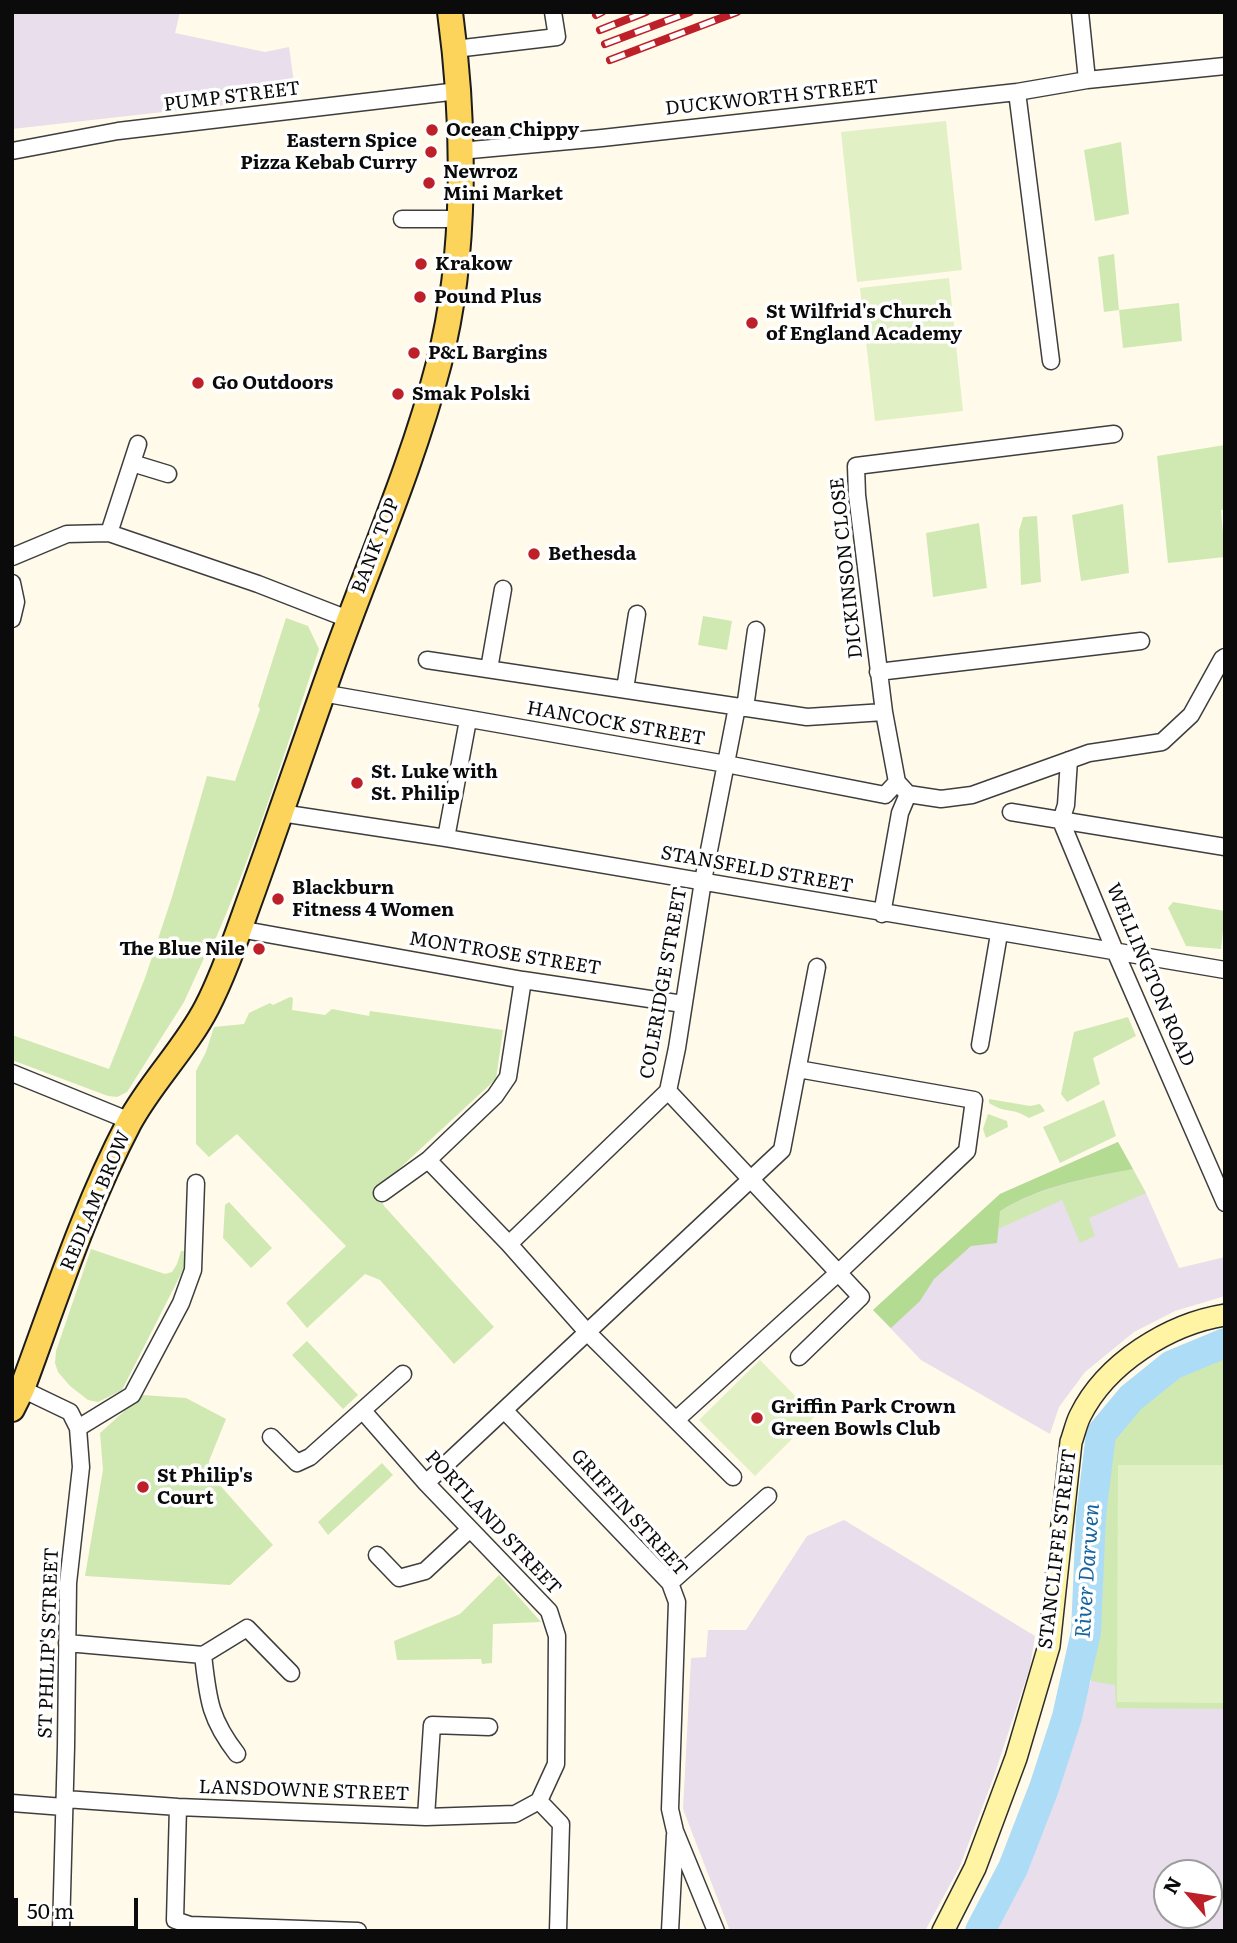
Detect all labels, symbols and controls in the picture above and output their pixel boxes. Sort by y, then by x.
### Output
street label: DUCKWORTH STREET [664,75,880,121]
street label: PUMP STREET [162,77,302,117]
place label: Ocean Chippy [446,119,579,141]
marker: Ocean Chippy [424,122,440,138]
place label: Eastern Spice Pizza Kebab Curry [240,130,417,174]
marker: Eastern Spice Pizza Kebab Curry [423,144,439,160]
place label: Newroz Mini Market [443,161,563,205]
marker: Newroz Mini Market [421,175,437,191]
place label: Krakow [435,253,512,275]
marker: Krakow [413,256,429,272]
place label: Pound Plus [434,286,542,308]
marker: Pound Plus [412,289,428,305]
place label: St Wilfrid's Church of England Academy [766,301,962,345]
marker: St Wilfrid's Church of England Academy [744,315,760,331]
place label: P&L Bargins [428,342,547,364]
marker: P&L Bargins [406,345,422,361]
place label: Go Outdoors [212,372,333,394]
marker: Go Outdoors [190,375,206,391]
place label: Smak Polski [412,383,530,405]
marker: Smak Polski [390,386,406,402]
street label: DICKINSON CLOSE [826,476,868,660]
street label: BANK TOP [347,495,405,597]
place label: Bethesda [548,543,637,565]
marker: Bethesda [526,546,542,562]
street label: HANCOCK STREET [525,697,707,751]
place label: St. Luke with St. Philip [371,761,498,805]
marker: St. Luke with St. Philip [349,775,365,791]
street label: STANSFELD STREET [659,842,855,898]
place label: Blackburn Fitness 4 Women [292,877,454,921]
street label: WELLINGTON ROAD [1101,880,1199,1070]
street label: COLERIDGE STREET [636,885,692,1081]
marker: Blackburn Fitness 4 Women [270,891,286,907]
street label: MONTROSE STREET [407,928,603,980]
place label: The Blue Nile [119,938,245,960]
marker: The Blue Nile [251,941,267,957]
street label: REDLAM BROW [56,1128,136,1274]
place label: Griffin Park Crown Green Bowls Club [771,1396,956,1440]
marker: Griffin Park Crown Green Bowls Club [749,1410,765,1426]
street label: GRIFFIN STREET [566,1445,692,1581]
street label: PORTLAND STREET [420,1446,566,1600]
street label: STANCLIFFE STREET [1034,1448,1082,1650]
place label: St Philip's Court [157,1465,252,1509]
marker: St Philip's Court [135,1479,151,1495]
water label: River Darwen [1071,1503,1105,1639]
street label: ST PHILIP'S STREET [34,1547,64,1739]
street label: LANSDOWNE STREET [198,1776,410,1806]
north arrow [1153,1859,1223,1929]
text: N [1155,1871,1187,1899]
scale bar [18,1884,142,1928]
text: 50 m [27,1894,74,1925]

